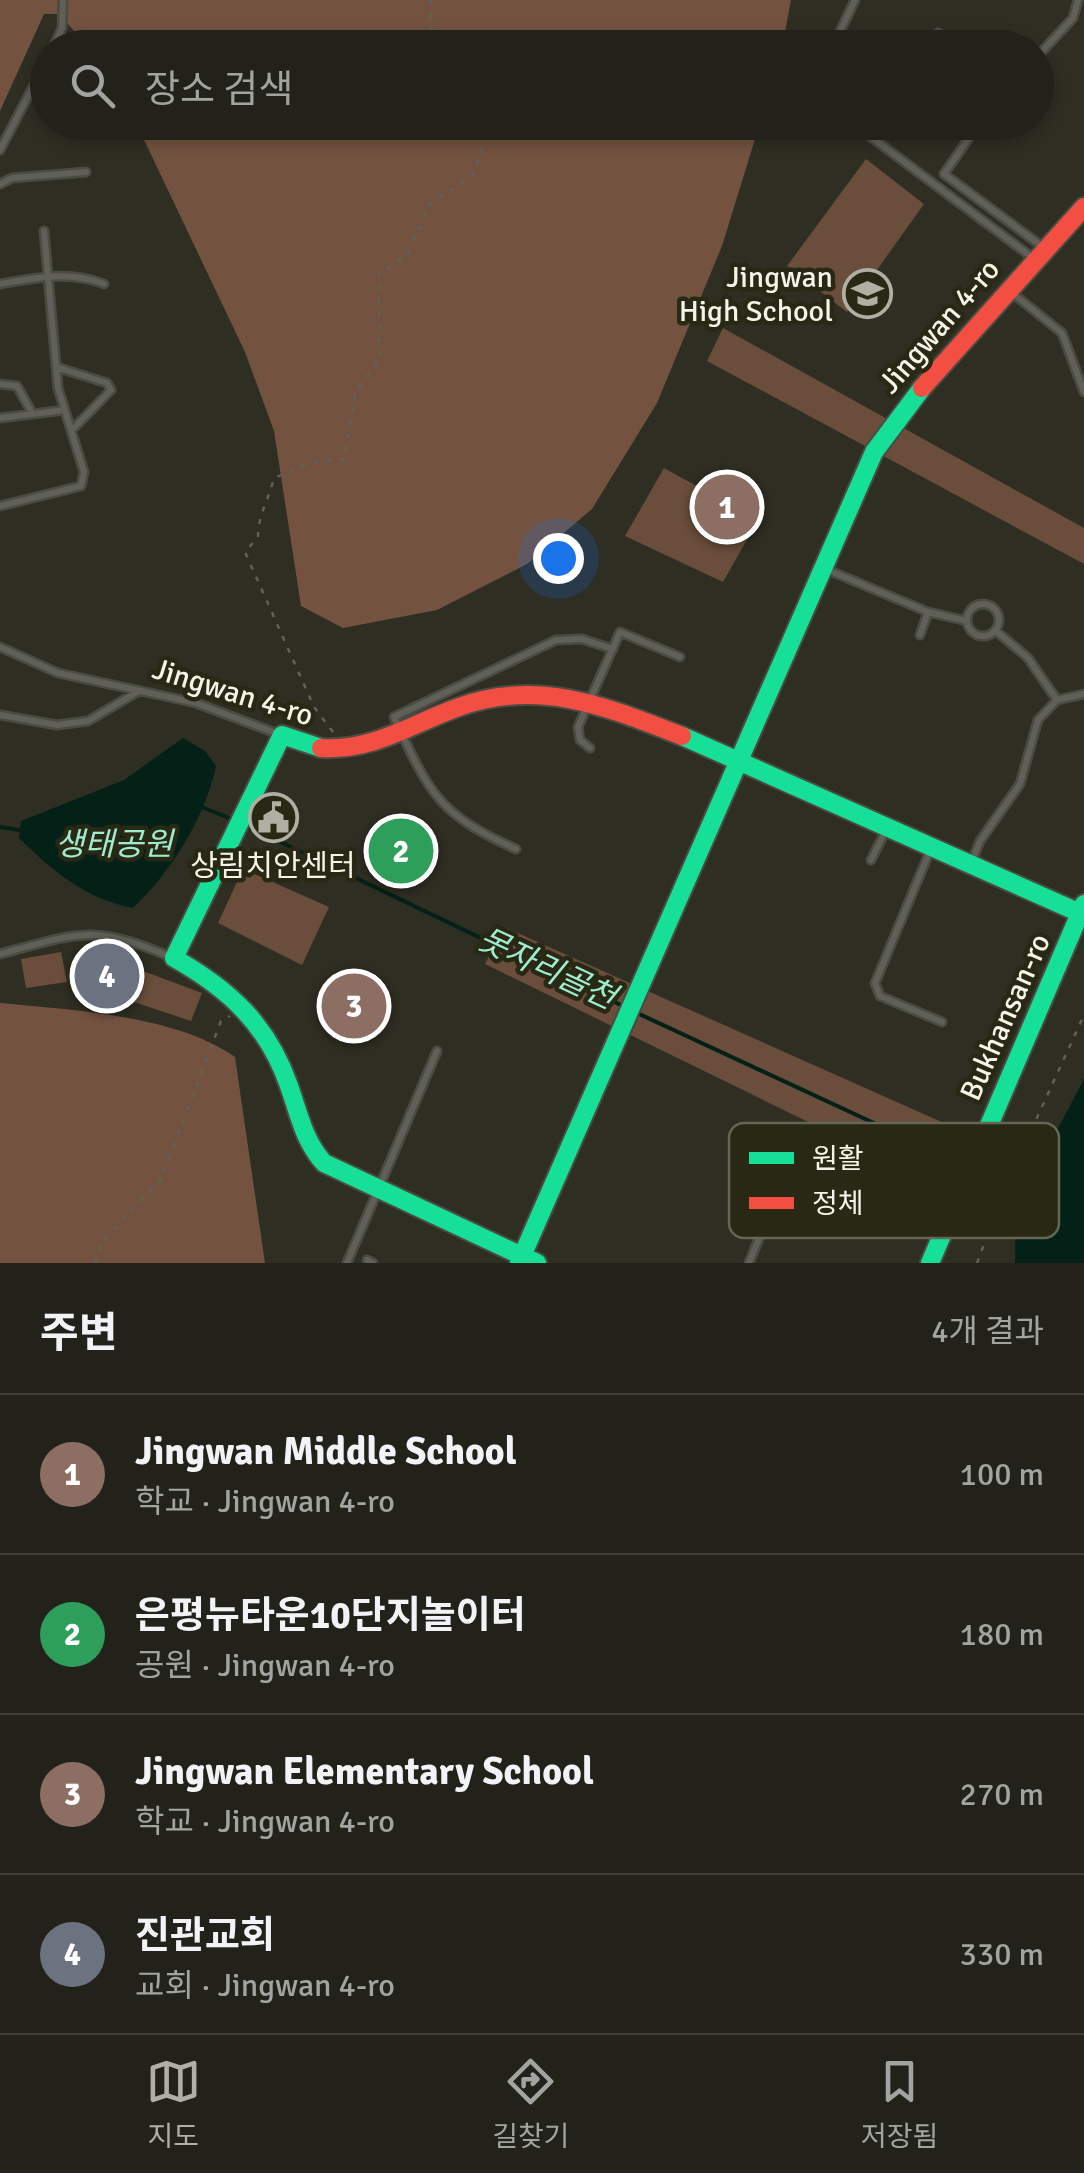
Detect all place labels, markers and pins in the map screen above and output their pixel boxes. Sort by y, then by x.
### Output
place label: Jingwan High School [679,259,833,330]
school or university icon: Jingwan High School [842,268,894,320]
pin: 1 [694,470,760,544]
public building icon: 상림치안센터 [247,791,299,843]
pin: 2 [368,814,434,888]
place label: 상림치안센터 [190,848,356,885]
pin: 4 [74,938,140,1014]
pin: 3 [322,968,386,1044]

